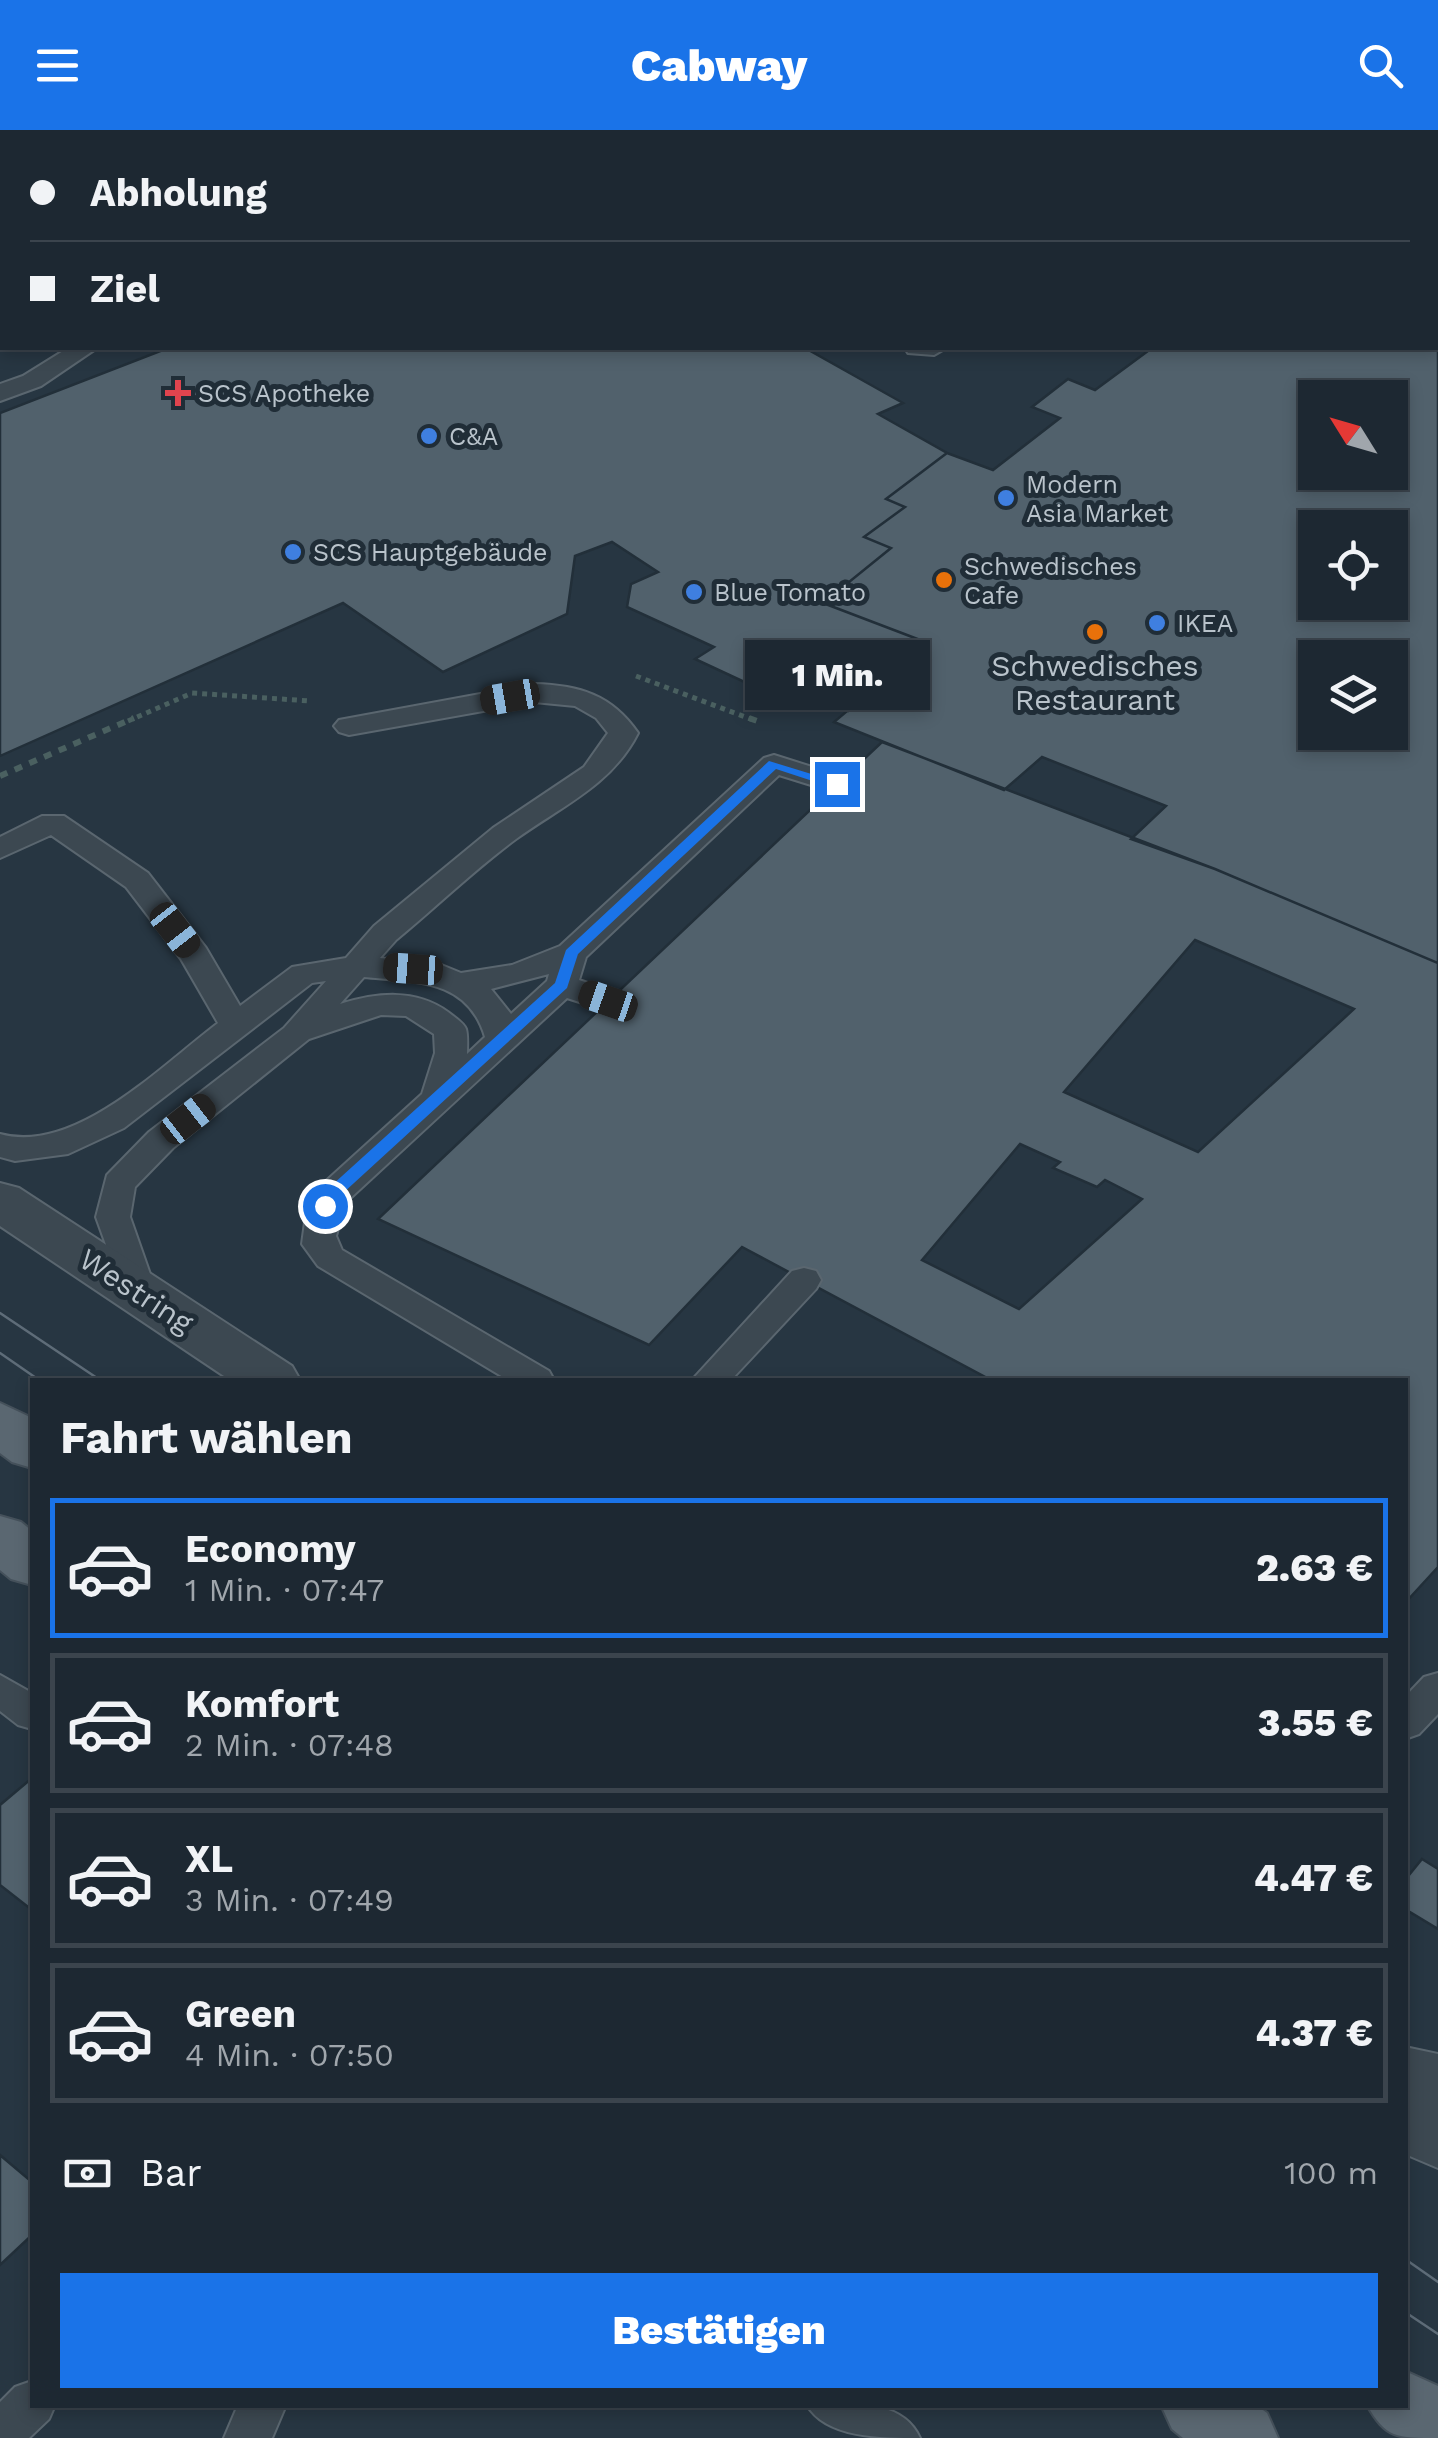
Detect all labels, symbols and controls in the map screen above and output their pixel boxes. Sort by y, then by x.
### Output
icon: menu [30,38,85,93]
icon: search [1353,38,1408,93]
text: Cabway [631,39,807,92]
text: Abholung [90,171,267,215]
text: Ziel [90,267,160,311]
place label: SCS Apotheke [198,379,370,408]
north arrow [1298,380,1408,490]
map controls [1298,380,1408,750]
marker: SCS Apotheke [167,382,189,404]
place label: C&A [449,422,498,451]
marker: C&A [418,425,440,447]
place label: Modern Asia Market [1026,470,1169,528]
marker: Modern Asia Market [995,487,1017,509]
button: locate [1298,510,1408,620]
place label: SCS Hauptgebäude [313,538,548,567]
marker: SCS Hauptgebäude [282,541,304,563]
place label: Schwedisches Cafe [964,552,1137,610]
marker: Schwedisches Cafe [933,569,955,591]
place label: Blue Tomato [714,578,866,607]
marker: Blue Tomato [683,581,705,603]
place label: IKEA [1177,609,1233,638]
marker: IKEA [1146,612,1168,634]
marker: Schwedisches Restaurant [1084,621,1106,643]
callout: 1 Min. [744,639,930,709]
button: layers [1298,640,1408,750]
place label: Schwedisches Restaurant [991,648,1199,717]
text: 1 Min. [792,656,883,694]
car [478,677,542,717]
route end [815,762,860,807]
car [145,897,205,963]
car [382,952,444,986]
car [575,977,641,1025]
car [155,1089,221,1149]
route start [303,1184,348,1229]
street label: Westring [73,1241,200,1340]
text: Fahrt wählen [60,1411,353,1464]
icon: car [65,1523,155,1613]
text: Economy [185,1527,356,1571]
text: 2.63 € [1256,1546,1373,1590]
text: 1 Min. · 07:47 [185,1571,384,1609]
icon: car [65,1678,155,1768]
text: Komfort [185,1682,339,1726]
text: 3.55 € [1258,1701,1373,1745]
text: 2 Min. · 07:48 [185,1726,394,1764]
icon: car [65,1833,155,1923]
text: XL [185,1837,233,1881]
text: 4.47 € [1254,1856,1373,1900]
text: 3 Min. · 07:49 [185,1881,394,1919]
icon: car [65,1988,155,2078]
text: Green [185,1992,296,2036]
text: 4.37 € [1255,2011,1373,2055]
text: 4 Min. · 07:50 [185,2036,394,2074]
icon: cash [60,2146,115,2201]
text: Bar [140,2151,202,2195]
text: 100 m [1284,2154,1378,2192]
button: Bestätigen [60,2273,1378,2388]

